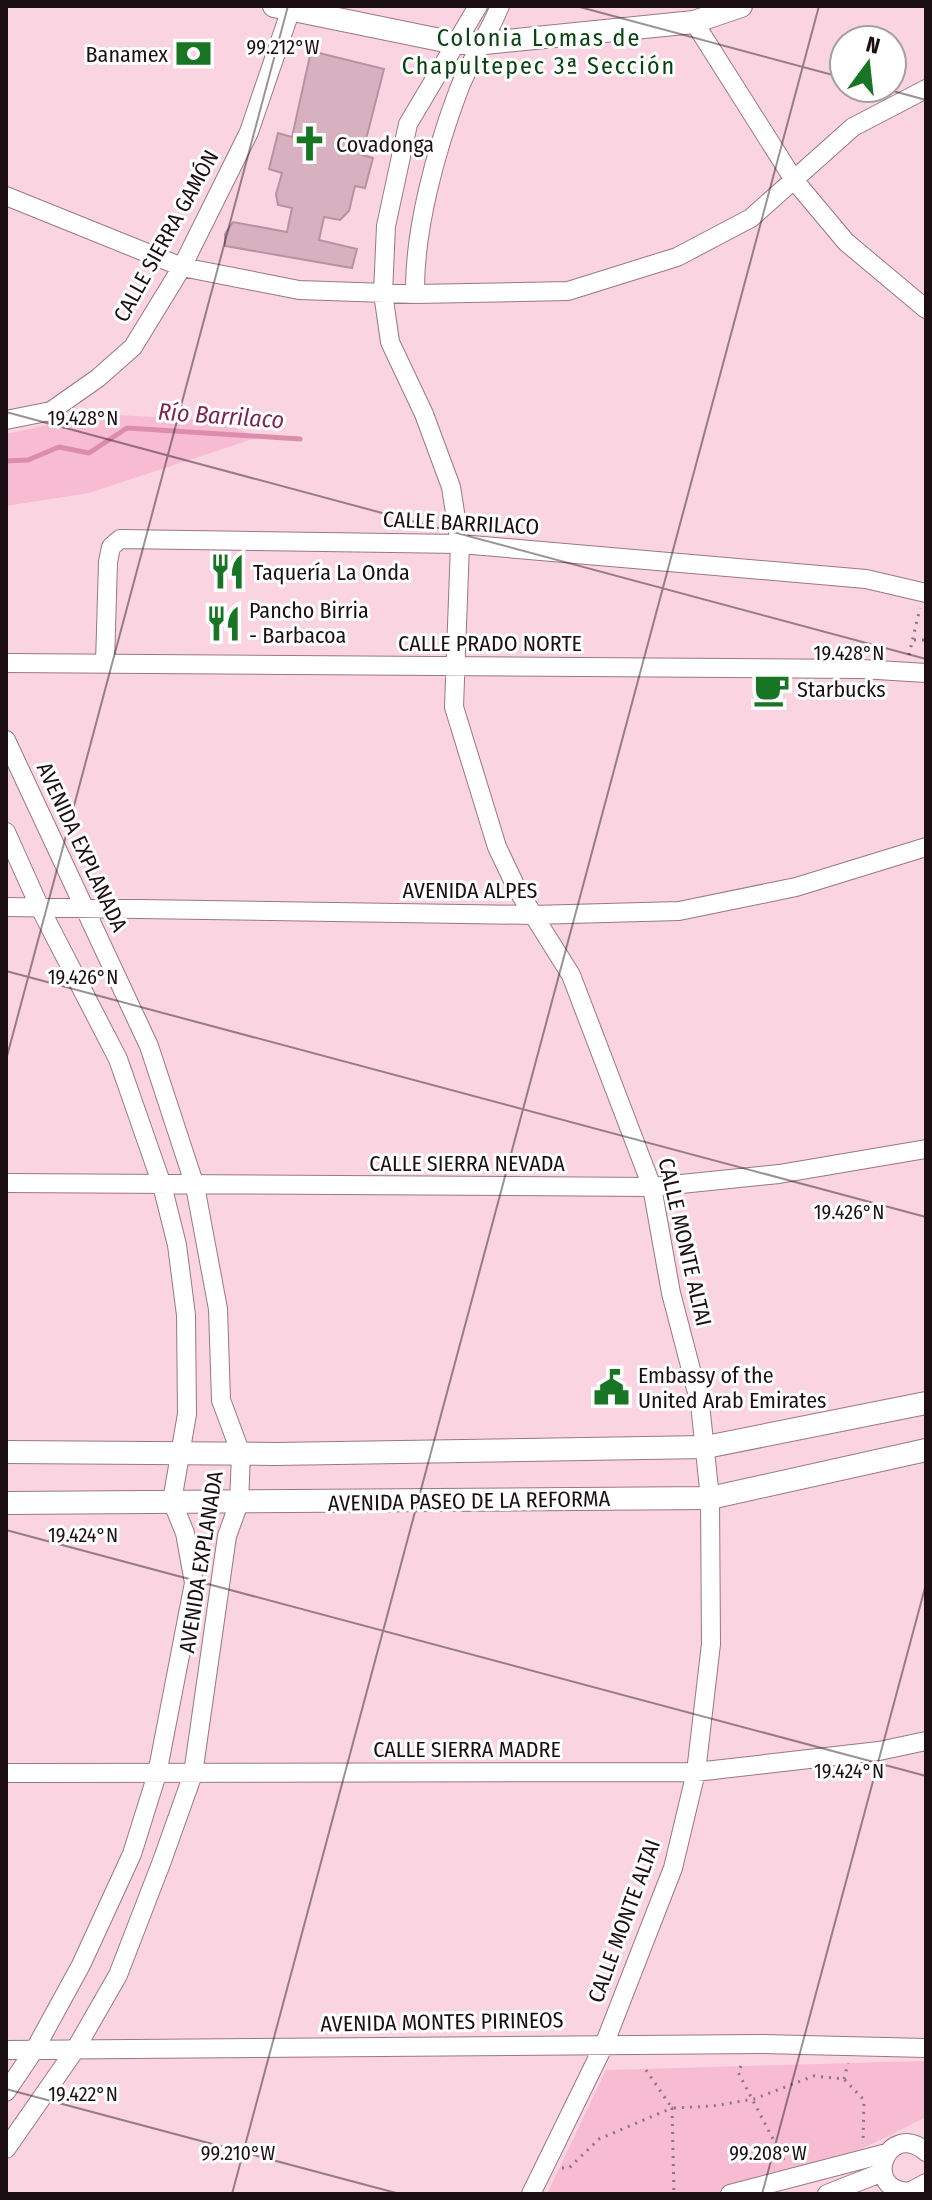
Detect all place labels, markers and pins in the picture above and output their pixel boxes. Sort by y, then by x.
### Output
bank icon: Banamex [175,35,213,73]
place label: Banamex [86,41,168,68]
church icon: Covadonga [291,125,329,163]
place label: Covadonga [336,131,434,158]
restaurant icon: Taquería La Onda [208,553,246,591]
place label: Taquería La Onda [253,559,410,586]
place label: Pancho Birria - Barbacoa [249,597,369,649]
restaurant icon: Pancho Birria - Barbacoa [204,604,242,642]
cafe icon: Starbucks [752,670,790,708]
place label: Starbucks [797,676,886,703]
place label: Embassy of the United Arab Emirates [638,1362,826,1414]
public building icon: Embassy of the United Arab Emirates [593,1369,631,1407]

